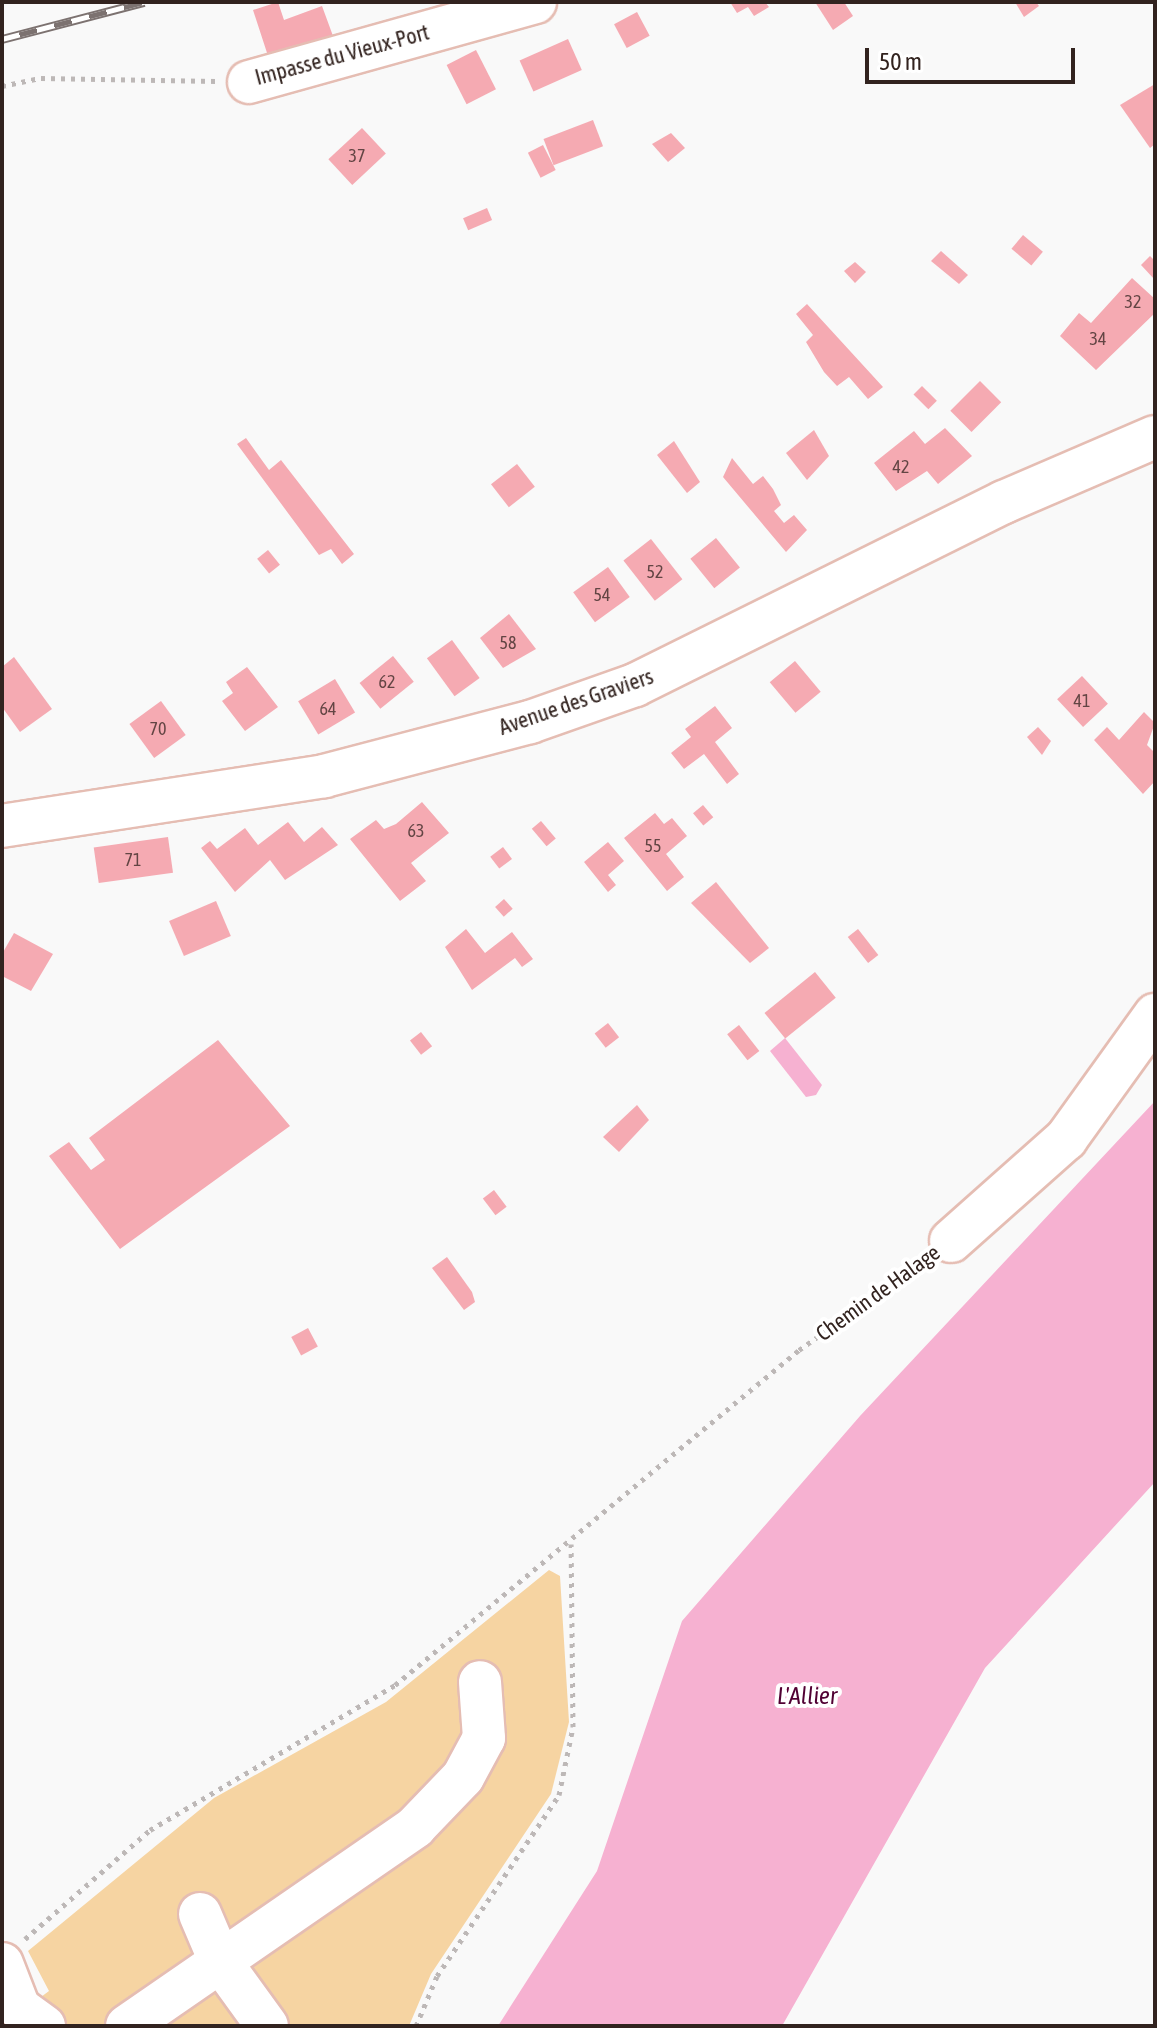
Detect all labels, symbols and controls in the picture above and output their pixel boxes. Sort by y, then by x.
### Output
street label: Impasse du Vieux-Port [252,19,432,91]
scale bar [869,32,1079,82]
text: 50 m [879,48,922,75]
house number: 37 [349,145,365,167]
house number: 32 [1125,291,1141,313]
house number: 34 [1090,328,1106,350]
house number: 42 [893,456,909,478]
house number: 52 [647,561,663,583]
house number: 54 [594,584,610,606]
house number: 58 [500,632,516,654]
street label: Avenue des Graviers [495,663,657,741]
house number: 62 [379,671,395,693]
house number: 41 [1074,690,1090,712]
house number: 64 [320,698,336,720]
house number: 70 [150,718,166,740]
house number: 63 [408,820,424,842]
house number: 55 [645,835,661,857]
house number: 71 [125,849,141,871]
street label: Chemin de Halage [811,1239,945,1347]
water label: L'Allier [777,1682,837,1710]

